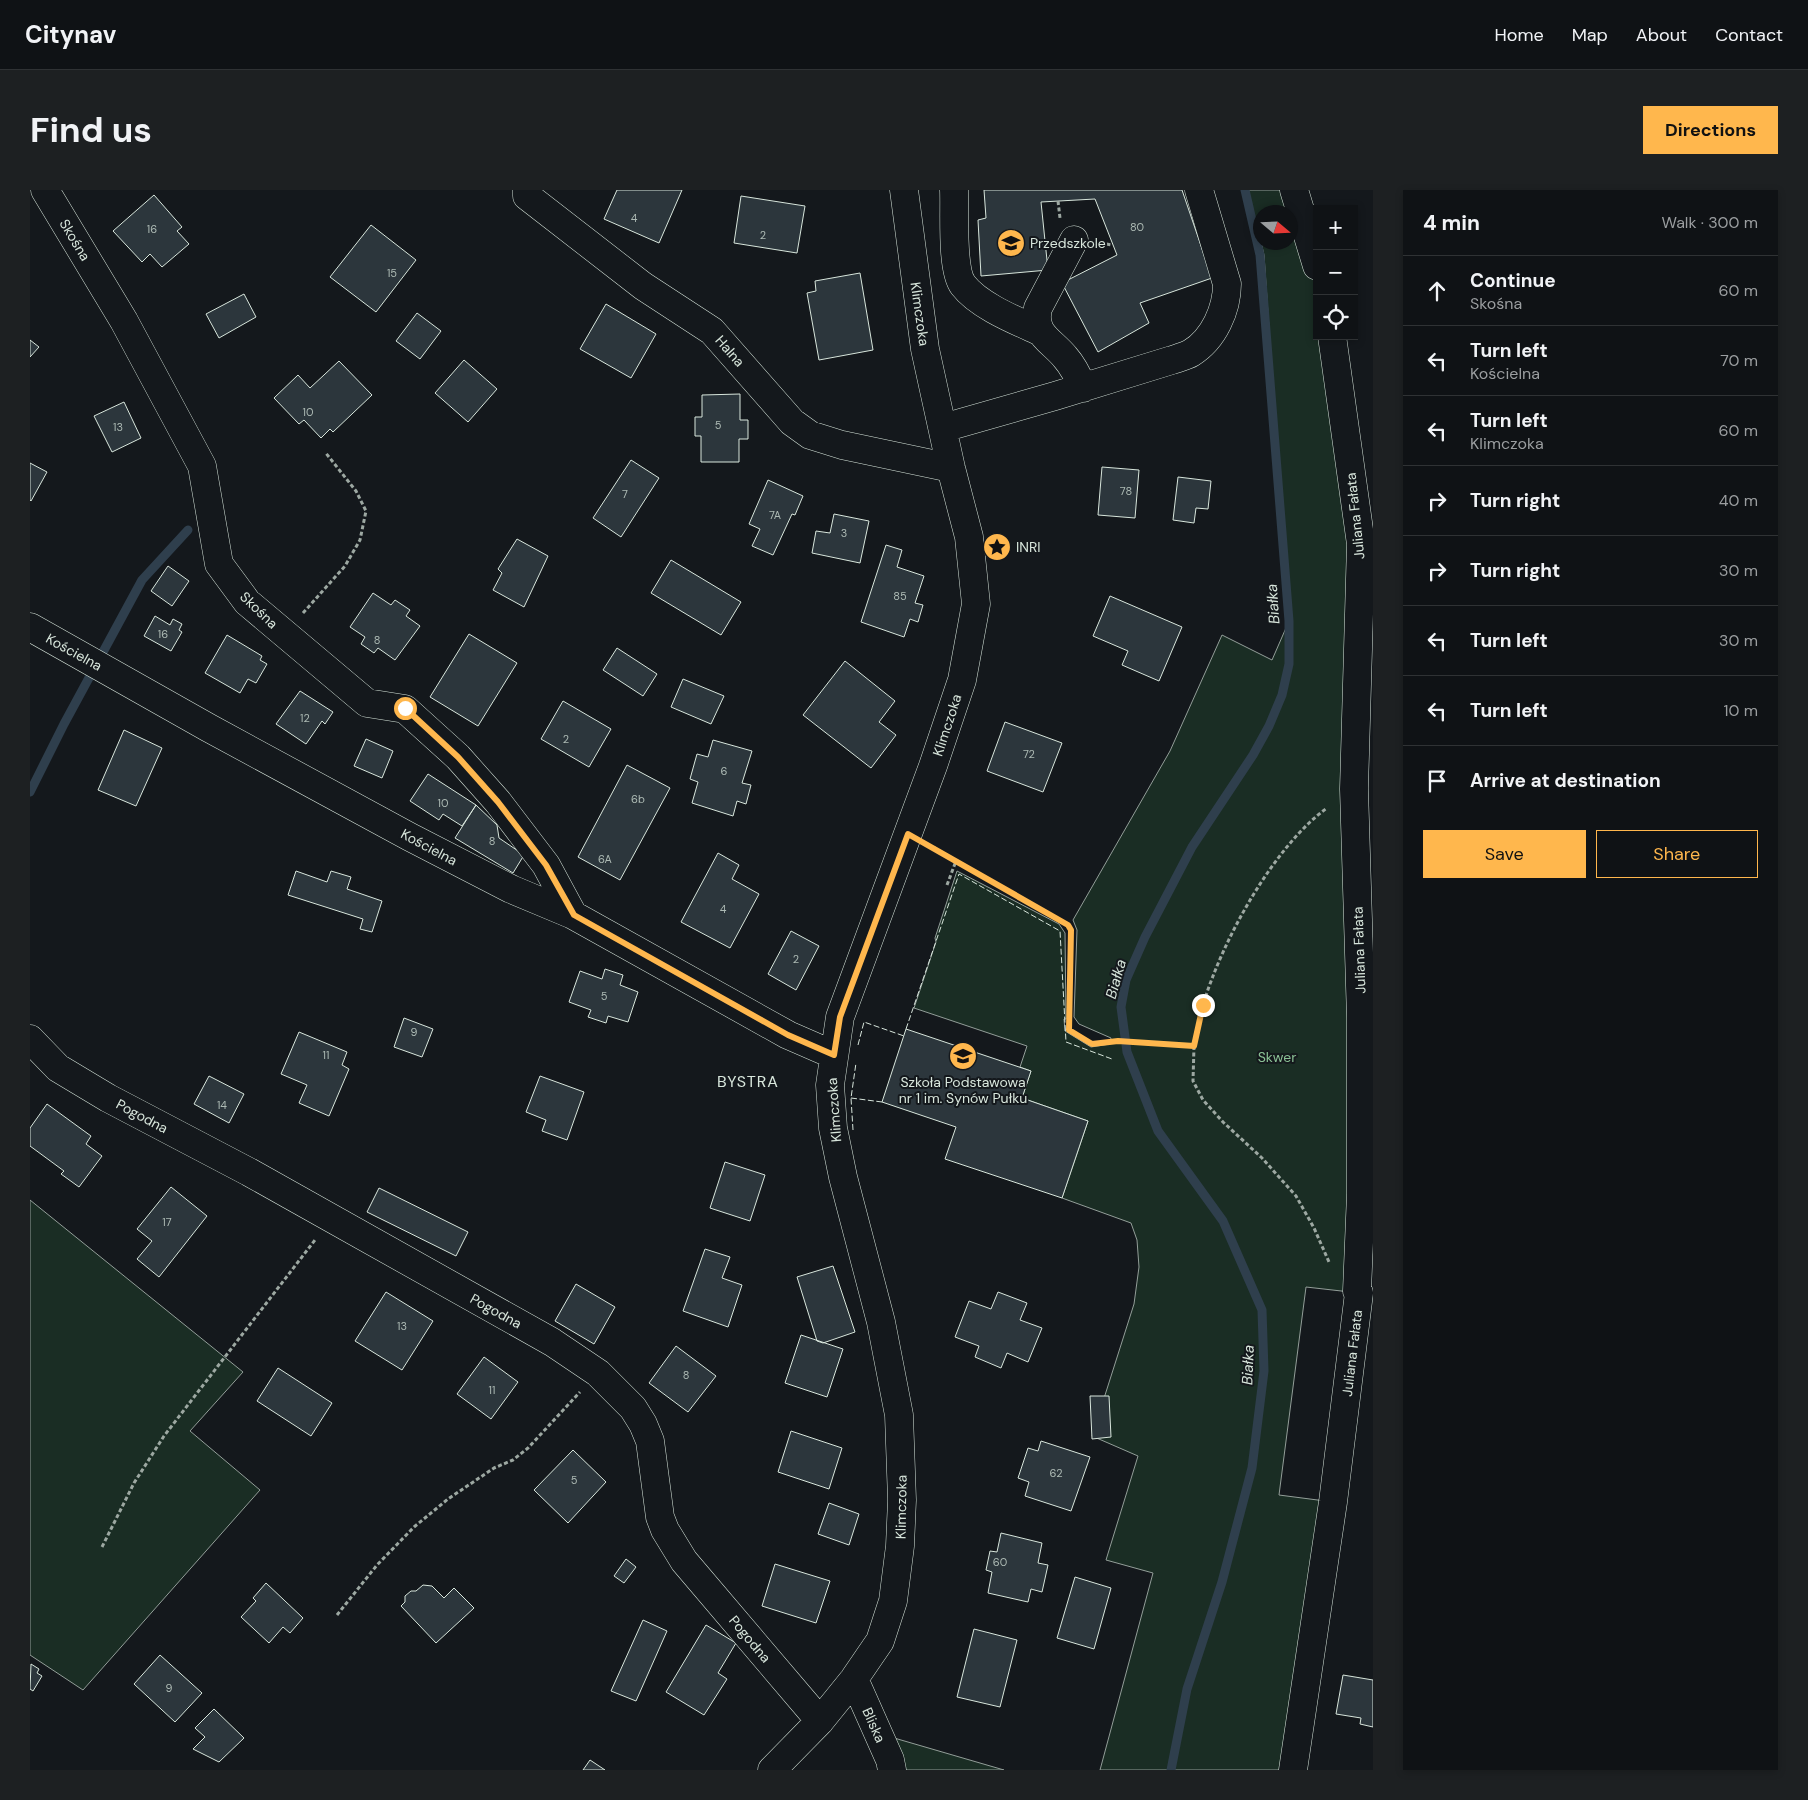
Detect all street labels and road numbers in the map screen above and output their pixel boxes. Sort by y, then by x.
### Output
street label: Skośna [56,216,94,264]
street label: Klimczoka [907,281,933,347]
street label: Halna [711,332,749,370]
street label: Juliana Fałata [1341,472,1369,560]
street label: Skośna [236,588,282,632]
street label: Kościelna [43,629,105,675]
street label: Klimczoka [928,692,966,758]
street label: Kościelna [398,825,460,869]
street label: Juliana Fałata [1348,906,1370,994]
street label: Klimczoka [823,1077,845,1143]
street label: Pogodna [113,1095,171,1137]
street label: Pogodna [467,1290,525,1332]
street label: Juliana Fałata [1338,1309,1366,1397]
street label: Klimczoka [891,1475,911,1539]
street label: Pogodna [725,1612,775,1666]
street label: Bliska [858,1705,890,1745]

